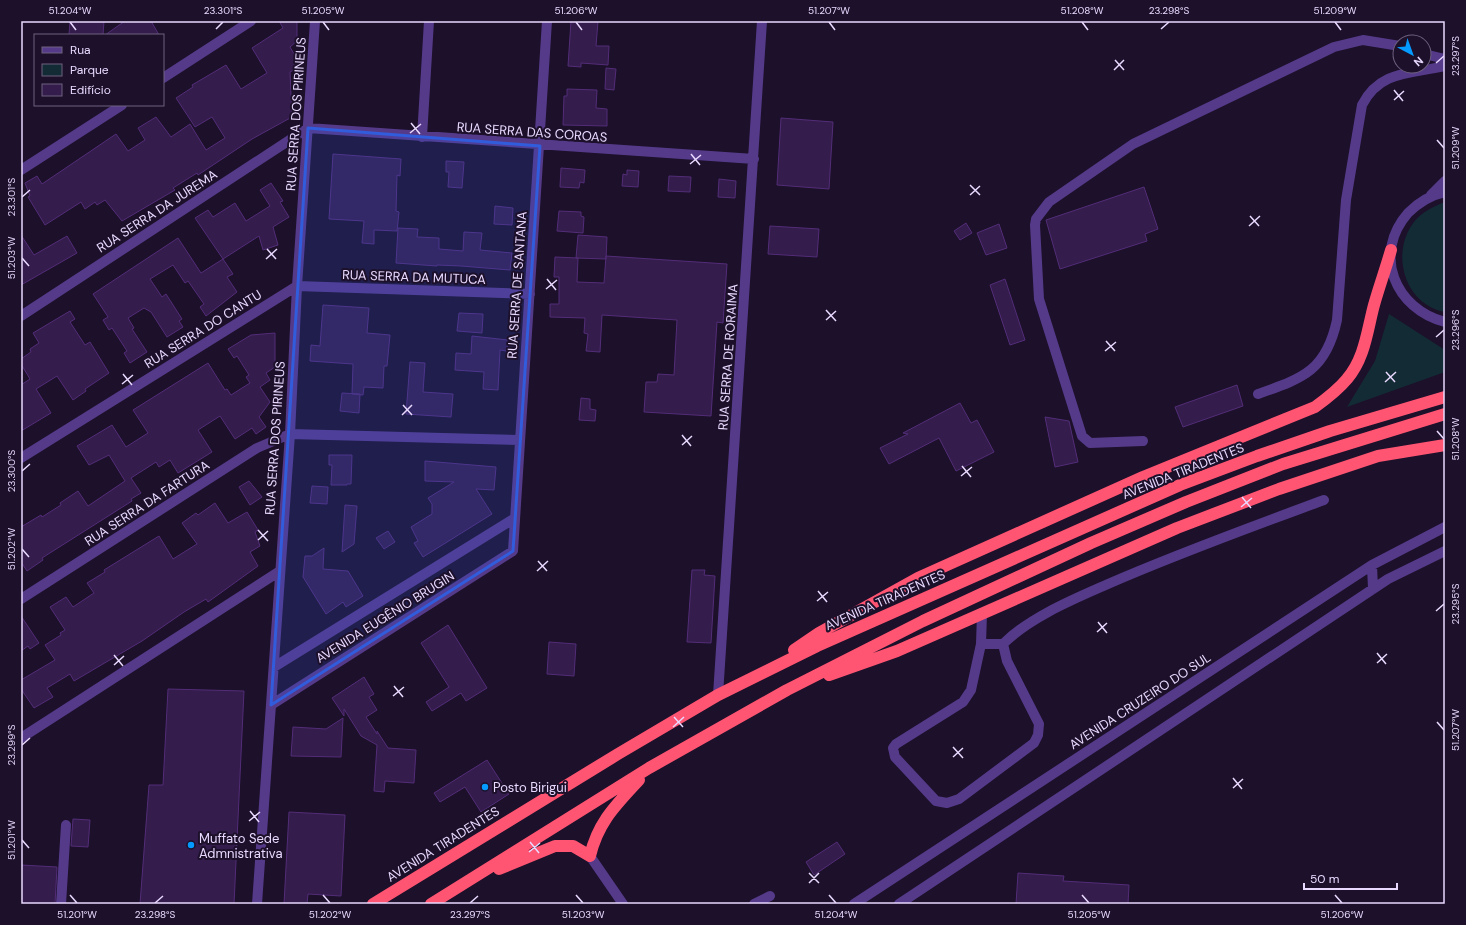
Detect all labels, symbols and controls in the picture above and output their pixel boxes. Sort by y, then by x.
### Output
text: 51.204°W [49,4,92,17]
text: 23.301°S [204,4,243,17]
text: 51.205°W [302,4,345,17]
text: 51.206°W [554,4,598,17]
text: 51.207°W [808,4,850,17]
text: 51.208°W [1061,4,1104,17]
text: 23.298°S [1149,4,1190,17]
text: 51.209°W [1313,4,1357,17]
legend [34,34,164,106]
north arrow [1392,34,1432,74]
text: 23.297°S [1449,36,1462,76]
street label: RUA SERRA DOS PIRINEUS [282,37,310,191]
text: Rua [70,42,91,58]
text: N [1411,54,1426,69]
text: Parque [70,62,109,78]
text: Edifício [70,82,111,98]
street label: RUA SERRA DAS COROAS [456,118,608,146]
text: 51.209°W [1449,126,1462,170]
street label: RUA SERRA DA JUREMA [93,165,221,256]
text: 23.301°S [5,177,18,216]
street label: RUA SERRA DE SANTANA [503,210,531,359]
text: 51.203°W [5,236,18,279]
street label: RUA SERRA DA MUTUCA [342,266,486,288]
street label: RUA SERRA DE RORAIMA [714,283,742,431]
street label: RUA SERRA DO CANTU [141,286,265,372]
text: 23.296°S [1449,309,1462,351]
street label: RUA SERRA DOS PIRINEUS [261,361,289,515]
text: 51.208°W [1449,417,1462,460]
street label: AVENIDA TIRADENTES [1120,439,1246,503]
text: 23.300°S [5,450,18,492]
street label: RUA SERRA DA FARTURA [81,456,213,550]
text: 51.202°W [5,527,18,570]
street label: AVENIDA TIRADENTES [822,566,948,634]
street label: AVENIDA EUGÊNIO BRUGIN [312,567,458,667]
text: 23.295°S [1449,583,1462,624]
street label: AVENIDA CRUZEIRO DO SUL [1066,649,1214,753]
text: 51.207°W [1449,709,1462,751]
text: 23.299°S [5,724,18,766]
place label: Posto Birigui [493,779,567,796]
marker: Posto Birigui [480,782,490,792]
street label: AVENIDA TIRADENTES [383,802,503,886]
text: 51.201°W [5,820,18,860]
place label: Muffato Sede Admnistrativa [199,830,282,862]
marker: Muffato Sede Admnistrativa [186,840,196,850]
scale bar [1304,865,1397,891]
text: 50 m [1310,871,1339,887]
text: 51.201°W [57,908,97,921]
text: 23.298°S [135,908,176,921]
text: 51.202°W [309,908,352,921]
text: 23.297°S [450,908,490,921]
text: 51.203°W [562,908,605,921]
text: 51.204°W [815,908,858,921]
text: 51.205°W [1068,908,1111,921]
text: 51.206°W [1320,908,1364,921]

